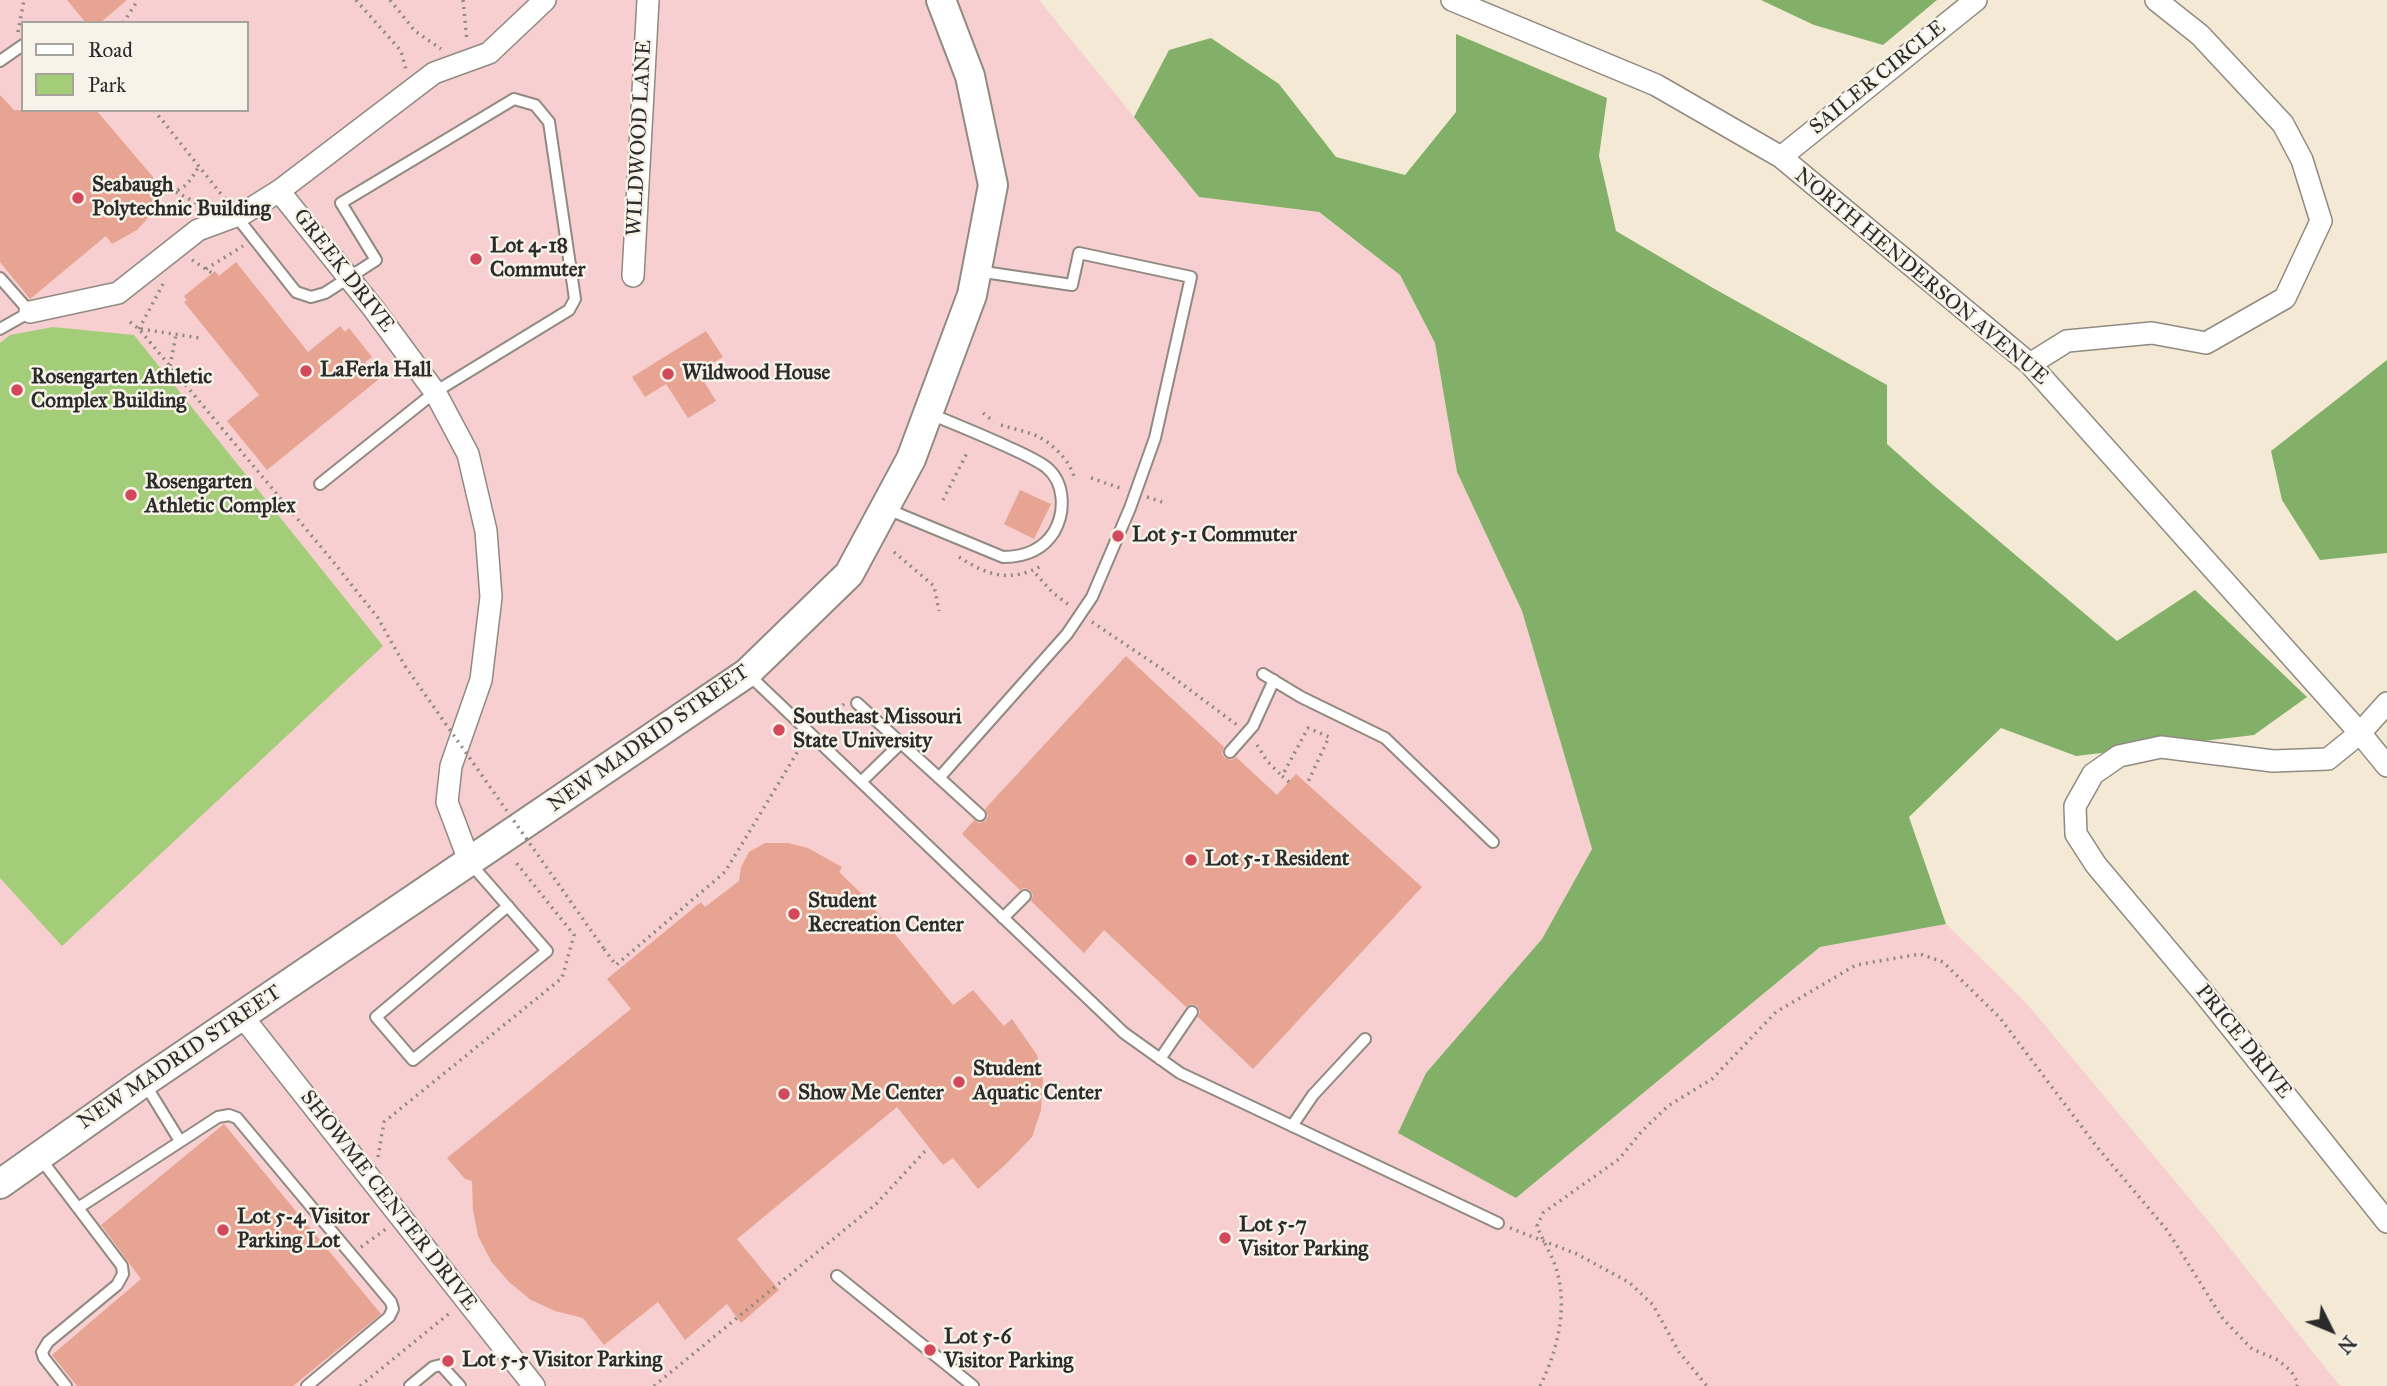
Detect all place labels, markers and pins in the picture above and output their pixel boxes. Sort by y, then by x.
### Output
place label: Seabaugh Polytechnic Building [92,173,270,223]
marker: Seabaugh Polytechnic Building [70,190,86,206]
place label: Lot 4-18 Commuter [490,234,585,284]
marker: Lot 4-18 Commuter [468,251,484,267]
place label: LaFerla Hall [320,358,432,384]
place label: Wildwood House [682,361,830,387]
marker: LaFerla Hall [298,363,314,379]
place label: Rosengarten Athletic Complex Building [31,365,212,415]
marker: Wildwood House [660,366,676,382]
marker: Rosengarten Athletic Complex Building [9,382,25,398]
place label: Rosengarten Athletic Complex [145,470,296,520]
marker: Rosengarten Athletic Complex [123,487,139,503]
place label: Lot 5-1 Commuter [1132,523,1297,549]
marker: Lot 5-1 Commuter [1110,528,1126,544]
place label: Southeast Missouri State University [793,705,962,755]
marker: Southeast Missouri State University [771,722,787,738]
place label: Lot 5-1 Resident [1205,847,1349,873]
marker: Lot 5-1 Resident [1183,852,1199,868]
place label: Student Recreation Center [808,889,964,939]
marker: Student Recreation Center [786,906,802,922]
place label: Student Aquatic Center [973,1057,1102,1107]
marker: Student Aquatic Center [951,1074,967,1090]
place label: Show Me Center [798,1081,944,1107]
marker: Show Me Center [776,1086,792,1102]
place label: Lot 5-4 Visitor Parking Lot [237,1205,370,1255]
place label: Lot 5-7 Visitor Parking [1239,1213,1368,1263]
marker: Lot 5-4 Visitor Parking Lot [215,1222,231,1238]
marker: Lot 5-7 Visitor Parking [1217,1230,1233,1246]
place label: Lot 5-6 Visitor Parking [944,1325,1073,1375]
marker: Lot 5-6 Visitor Parking [922,1342,938,1358]
place label: Lot 5-5 Visitor Parking [462,1348,662,1374]
marker: Lot 5-5 Visitor Parking [440,1353,456,1369]

